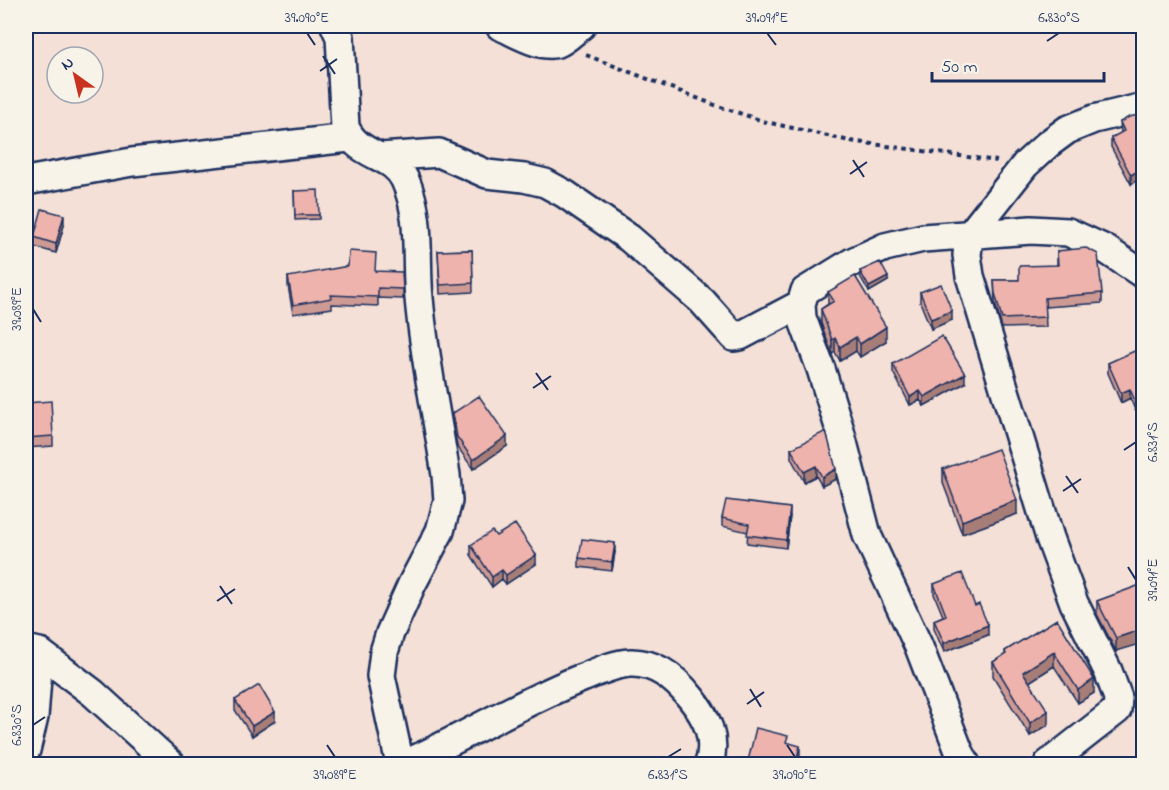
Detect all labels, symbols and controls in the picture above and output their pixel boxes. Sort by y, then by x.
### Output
text: 39.090°E [285,7,329,29]
text: 39.091°E [746,7,788,29]
text: 6.830°S [1038,7,1080,29]
north arrow [45,45,105,105]
scale bar [932,45,1104,83]
text: N [57,51,79,77]
text: 50 m [941,55,978,81]
text: 39.089°E [6,287,28,331]
text: 6.831°S [1142,422,1164,462]
text: 39.091°E [1142,559,1164,601]
text: 6.830°S [6,704,28,746]
text: 39.089°E [313,764,357,786]
text: 6.831°S [648,764,688,786]
text: 39.090°E [773,764,817,786]

